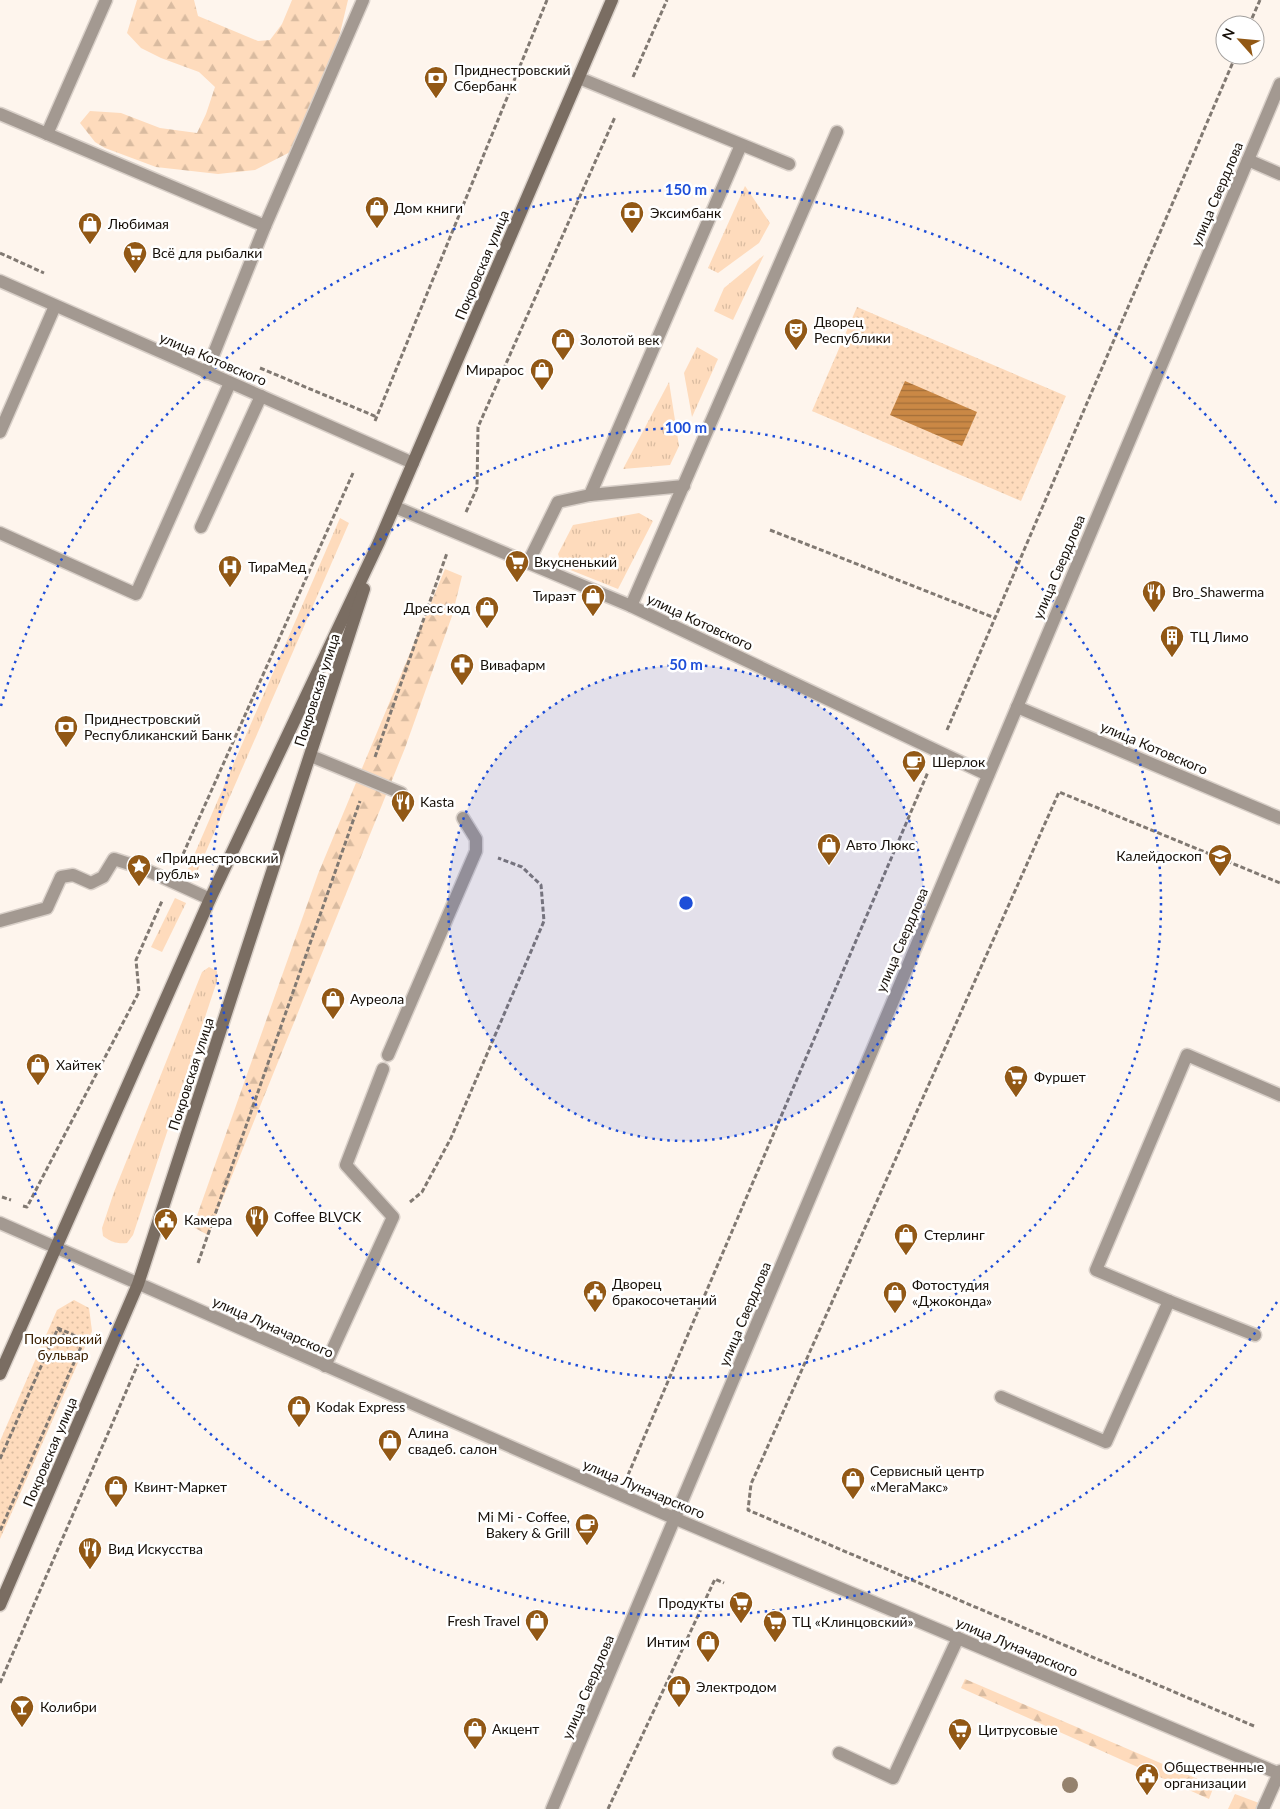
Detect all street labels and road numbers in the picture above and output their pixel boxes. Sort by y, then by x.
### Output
street label: улица Свердлова [1187,139,1246,249]
street label: Покровская улица [451,207,512,322]
street label: улица Котовского [157,328,269,389]
street label: улица Свердлова [1029,512,1088,622]
street label: улица Котовского [645,590,756,654]
street label: Покровская улица [290,631,343,748]
street label: улица Котовского [1098,717,1210,778]
street label: улица Свердлова [872,885,931,995]
street label: Покровская улица [164,1015,217,1132]
street label: улица Свердлова [715,1259,774,1369]
street label: улица Луначарского [210,1292,336,1361]
street label: Покровская улица [19,1394,80,1509]
street label: улица Луначарского [581,1455,708,1522]
street label: улица Луначарского [954,1613,1081,1680]
street label: улица Свердлова [558,1632,617,1742]

